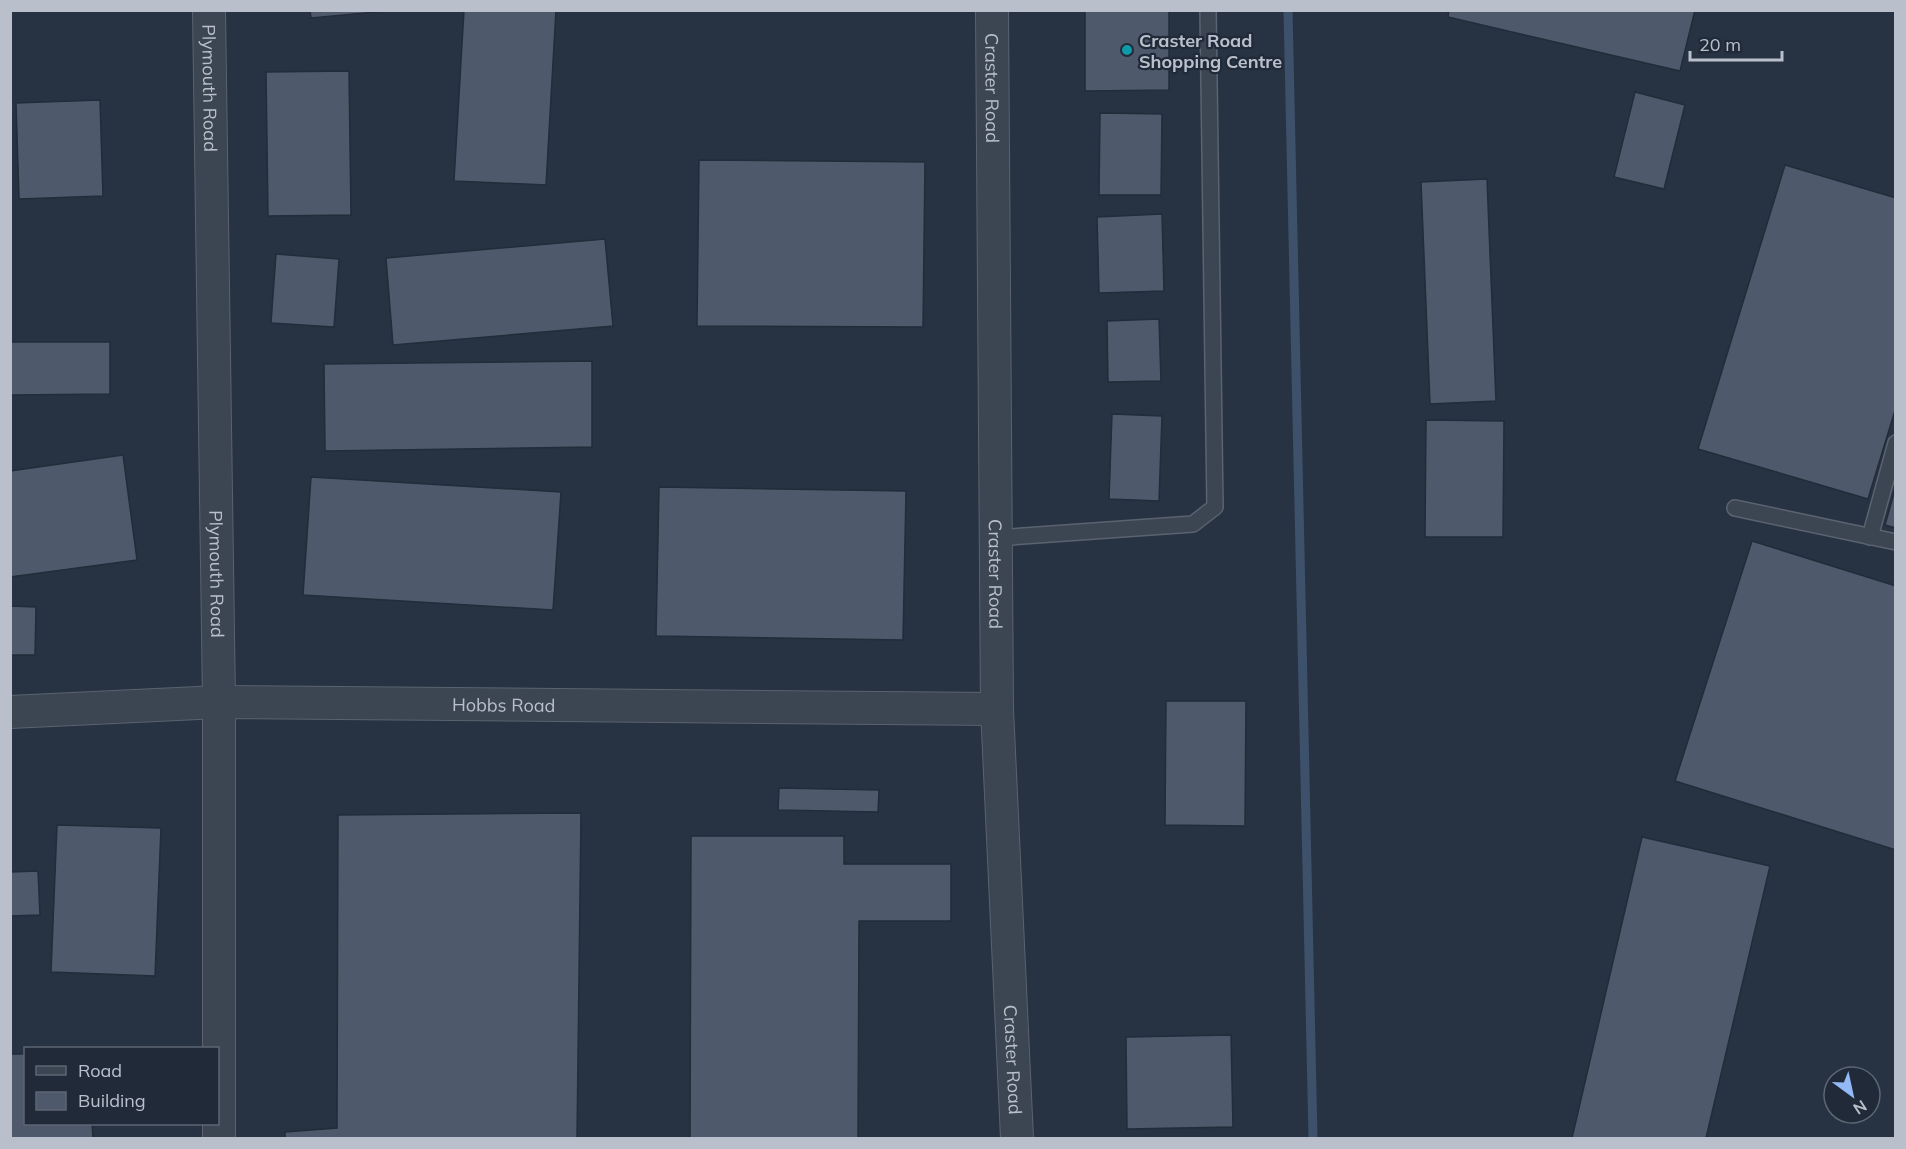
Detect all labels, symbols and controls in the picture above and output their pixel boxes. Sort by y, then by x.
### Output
street label: Plymouth Road [198,24,223,152]
scale bar [1690,24,1782,62]
place label: Craster Road Shopping Centre [1139,29,1282,73]
street label: Craster Road [981,33,1004,143]
text: 20 m [1699,33,1741,56]
marker: Craster Road Shopping Centre [1120,43,1134,57]
street label: Plymouth Road [205,510,230,638]
street label: Craster Road [984,519,1008,629]
street label: Hobbs Road [452,693,556,717]
street label: Craster Road [999,1004,1027,1115]
legend [24,1047,219,1125]
text: Road [78,1059,122,1082]
north arrow [1822,1065,1882,1125]
text: Building [78,1089,146,1112]
text: N [1850,1096,1871,1119]

